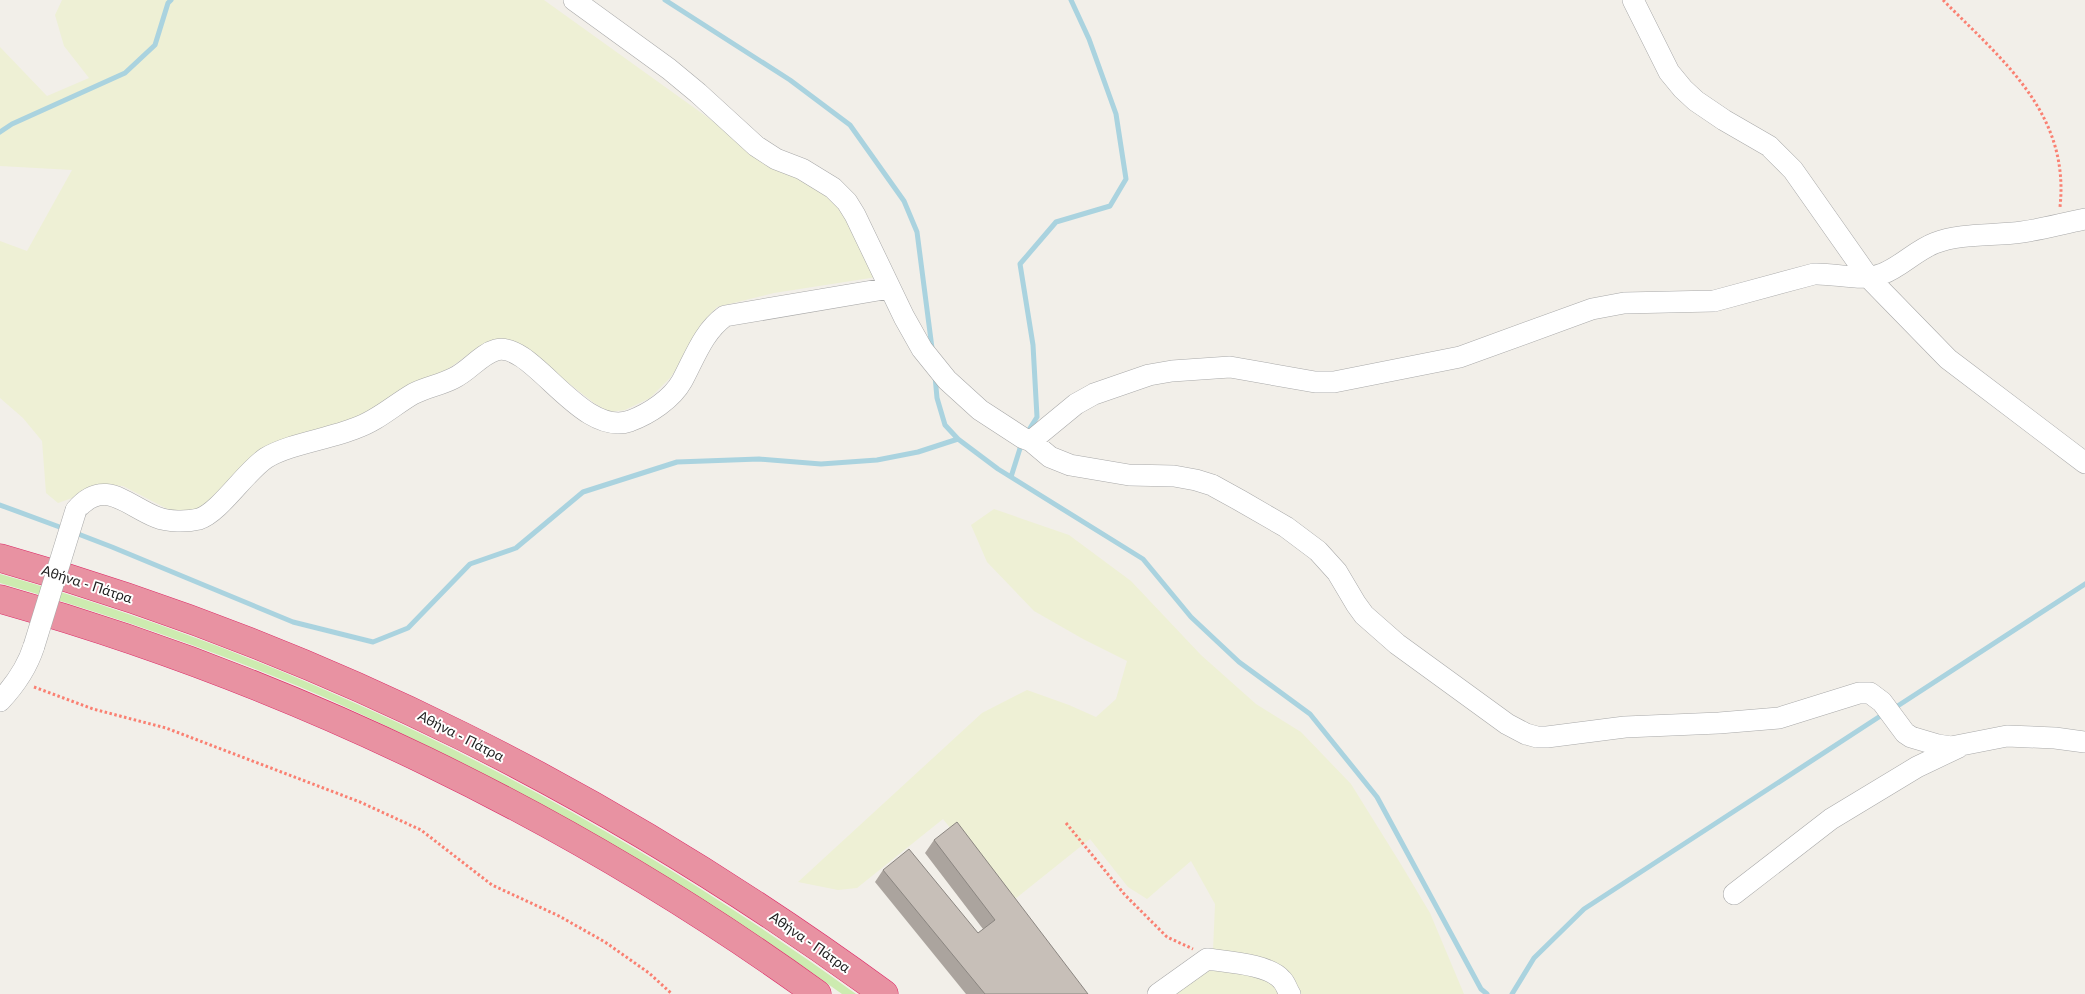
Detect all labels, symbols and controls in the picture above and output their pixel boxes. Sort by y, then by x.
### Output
street label: Αθήνα - Πάτρα [40,561,135,606]
street label: Αθήνα - Πάτρα [415,707,508,765]
street label: Αθήνα - Πάτρα [767,908,854,976]

